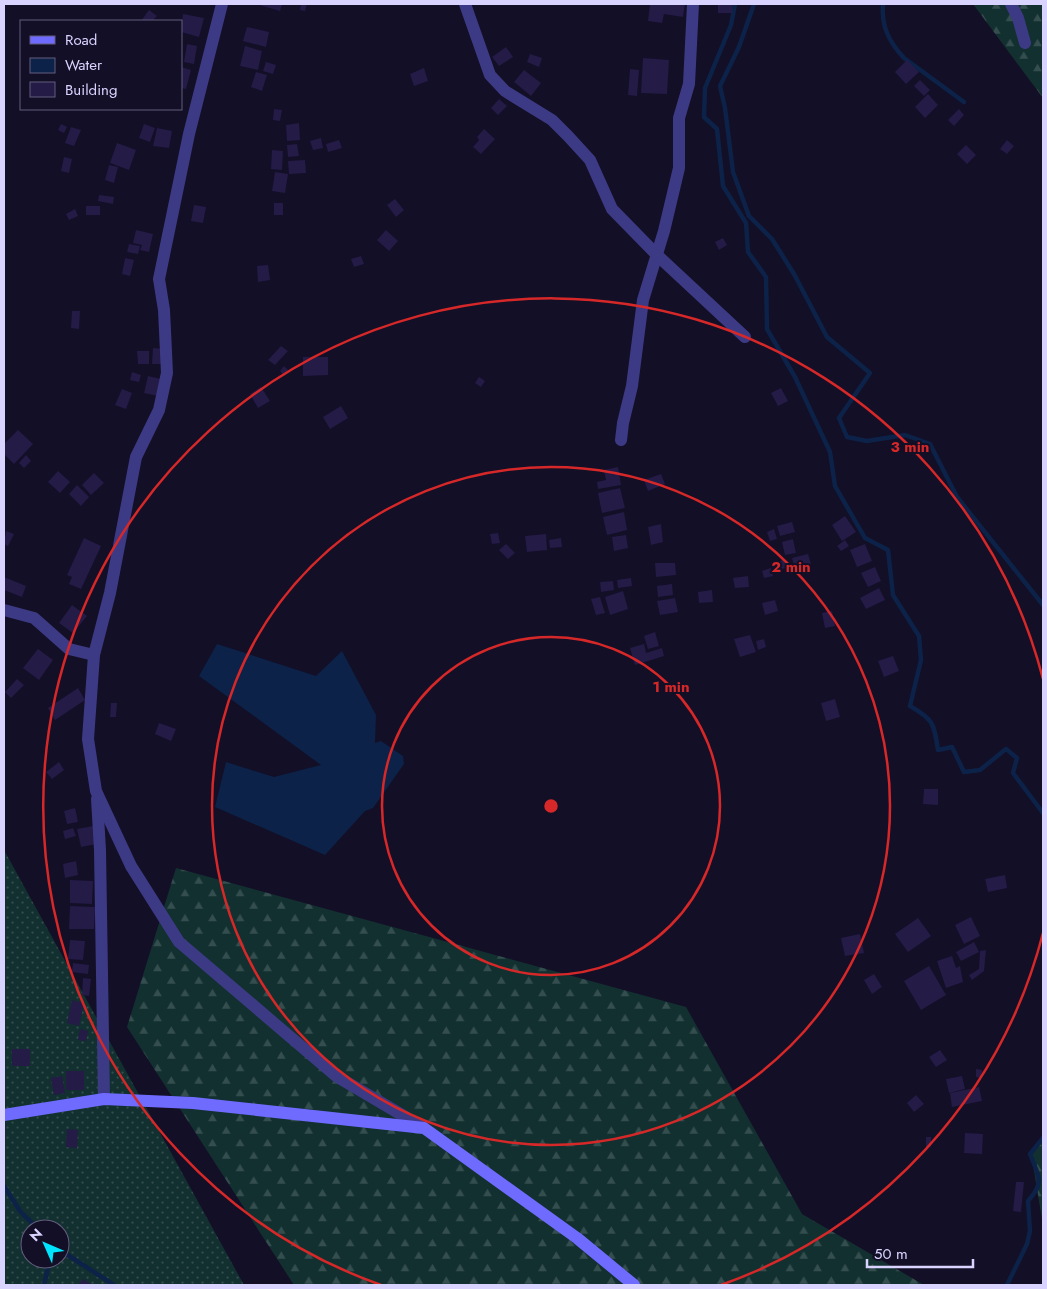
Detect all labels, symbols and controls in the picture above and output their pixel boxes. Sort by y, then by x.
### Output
legend [20,20,182,110]
text: Road [65,29,97,51]
text: Water [65,54,103,76]
text: Building [65,79,117,101]
text: 3 min [891,436,929,458]
text: 2 min [771,556,811,578]
text: 1 min [652,676,690,698]
centre of rings [542,797,560,815]
north arrow [20,1219,70,1269]
text: N [25,1224,47,1246]
scale bar [867,1236,973,1268]
text: 50 m [874,1243,908,1265]

